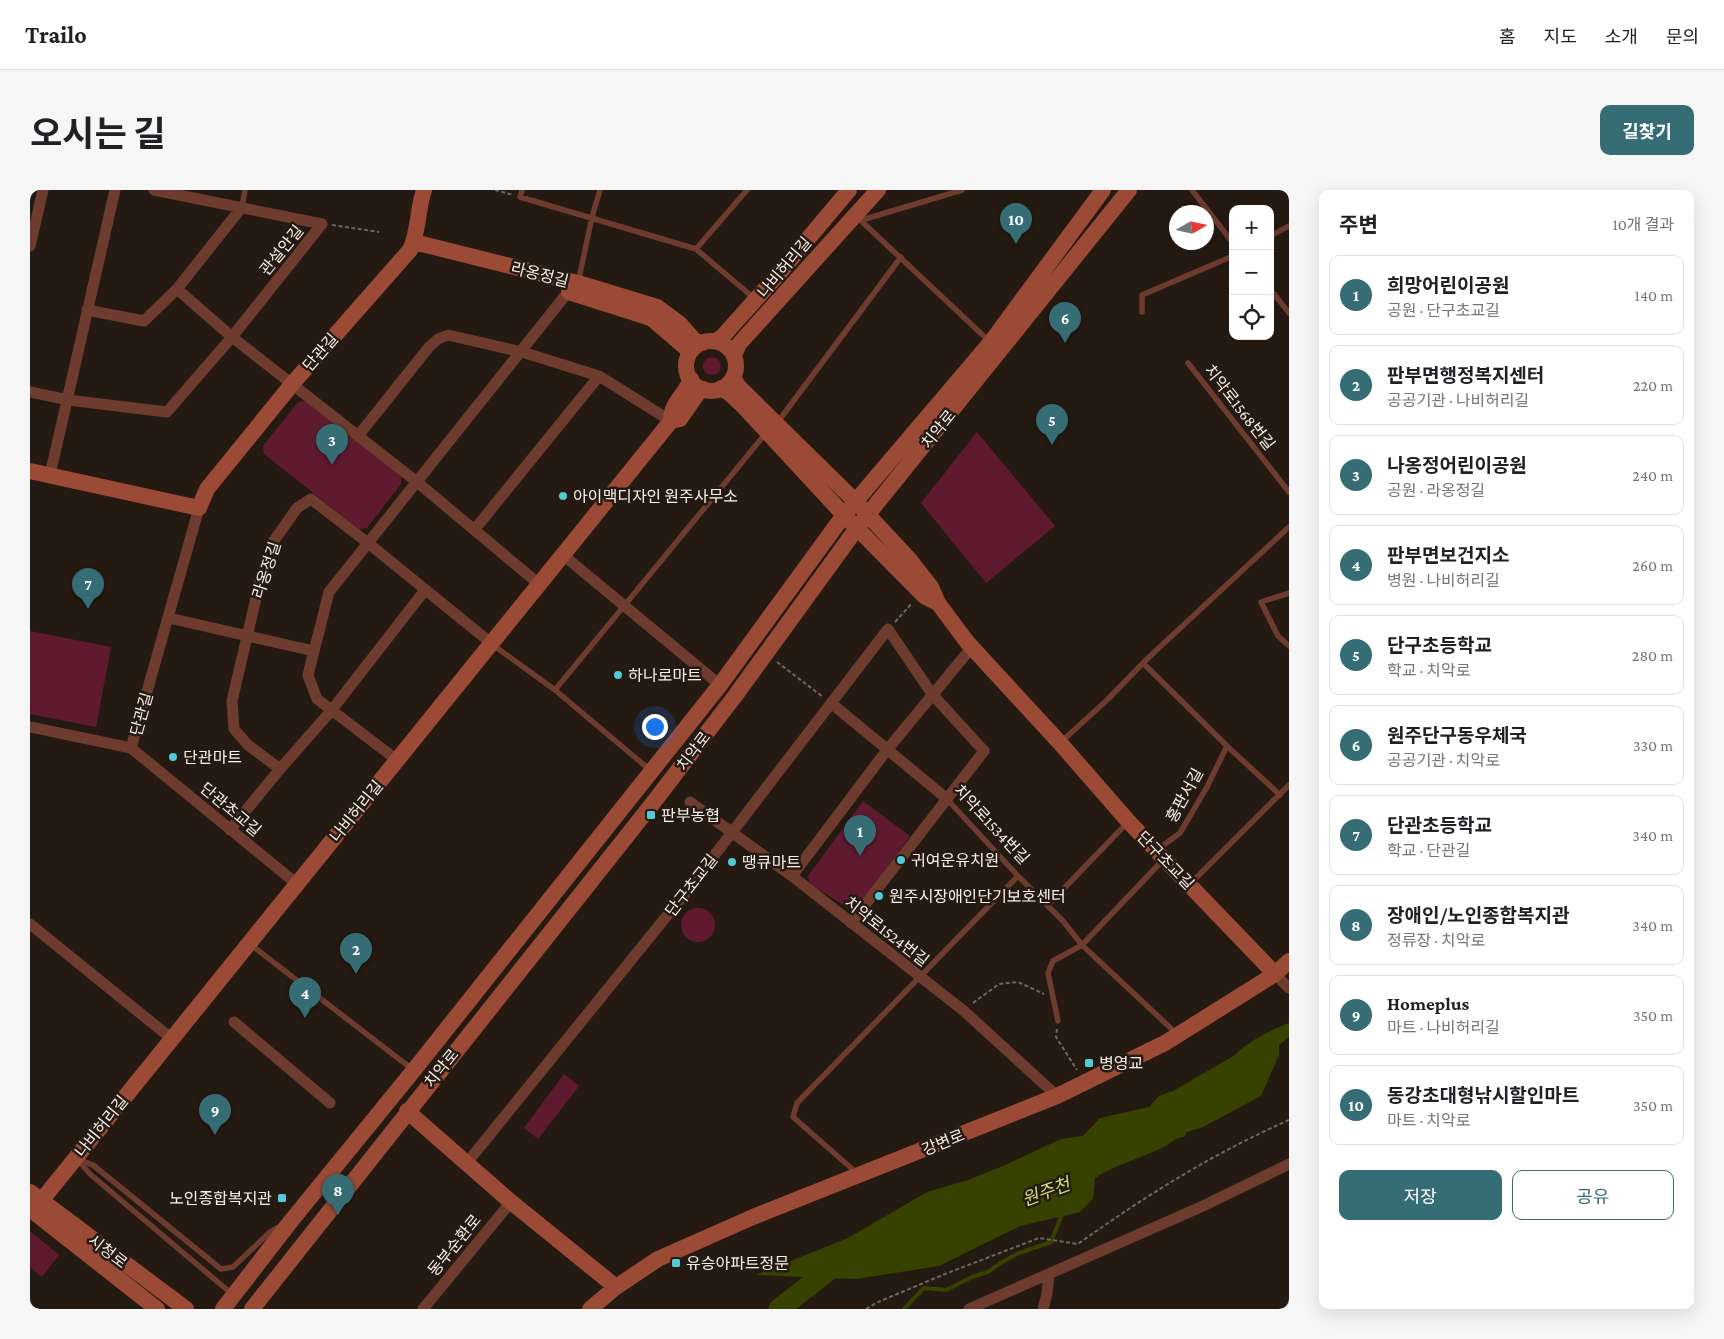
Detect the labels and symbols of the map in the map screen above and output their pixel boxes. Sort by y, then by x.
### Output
pin: 10 [1000,203,1032,244]
north arrow [1169,205,1214,250]
street label: 관설안길 [256,222,307,279]
street label: 나비허리길 [754,234,815,301]
street label: 라옹정길 [509,259,571,290]
pin: 6 [1049,302,1081,343]
street label: 단관길 [299,330,341,375]
street label: 치악로1568번길 [1201,361,1278,453]
pin: 5 [1036,404,1068,445]
street label: 치악로 [918,407,959,452]
pin: 3 [316,424,348,465]
place label: 아이맥디자인 원주사무소 [573,488,738,505]
marker: 아이맥디자인 원주사무소 [557,490,569,502]
street label: 라옹정길 [249,540,284,601]
pin: 7 [72,568,104,609]
place label: 하나로마트 [628,667,702,684]
marker: 하나로마트 [612,669,624,681]
street label: 단관길 [127,691,156,738]
your location [642,714,668,740]
street label: 치악로 [673,728,714,774]
place label: 단관마트 [183,749,242,766]
marker: 단관마트 [167,751,179,763]
street label: 홍판서길 [1163,765,1206,825]
street label: 나비허리길 [327,777,386,845]
street label: 단관초교길 [197,779,264,840]
street label: 치악로1534번길 [951,781,1033,867]
place label: 판부농협 [661,807,720,824]
marker: 판부농협 [645,809,657,821]
pin: 1 [844,815,876,856]
street label: 단구초교길 [1134,828,1197,893]
street label: 단구초교길 [662,851,721,920]
place label: 귀여운유치원 [911,852,999,869]
place label: 땡큐마트 [742,854,801,871]
marker: 귀여운유치원 [895,854,907,866]
marker: 땡큐마트 [726,856,738,868]
place label: 원주시장애인단기보호센터 [889,888,1066,905]
marker: 원주시장애인단기보호센터 [873,890,885,902]
street label: 치악로1524번길 [841,893,932,969]
pin: 2 [340,933,372,974]
pin: 4 [289,977,321,1018]
street label: 치악로 [421,1046,462,1091]
place label: 병영교 [1099,1055,1143,1072]
marker: 병영교 [1083,1057,1095,1069]
street label: 나비허리길 [72,1092,131,1160]
pin: 9 [199,1094,231,1135]
street label: 강변로 [920,1126,967,1159]
water label: 원주천 [1019,1173,1075,1210]
pin: 8 [322,1174,354,1215]
place label: 노인종합복지관 [169,1190,272,1207]
marker: 노인종합복지관 [276,1192,288,1204]
street label: 동부순환로 [425,1211,484,1279]
street label: 시청로 [85,1231,131,1272]
place label: 유승아파트정문 [686,1255,789,1272]
marker: 유승아파트정문 [670,1257,682,1269]

